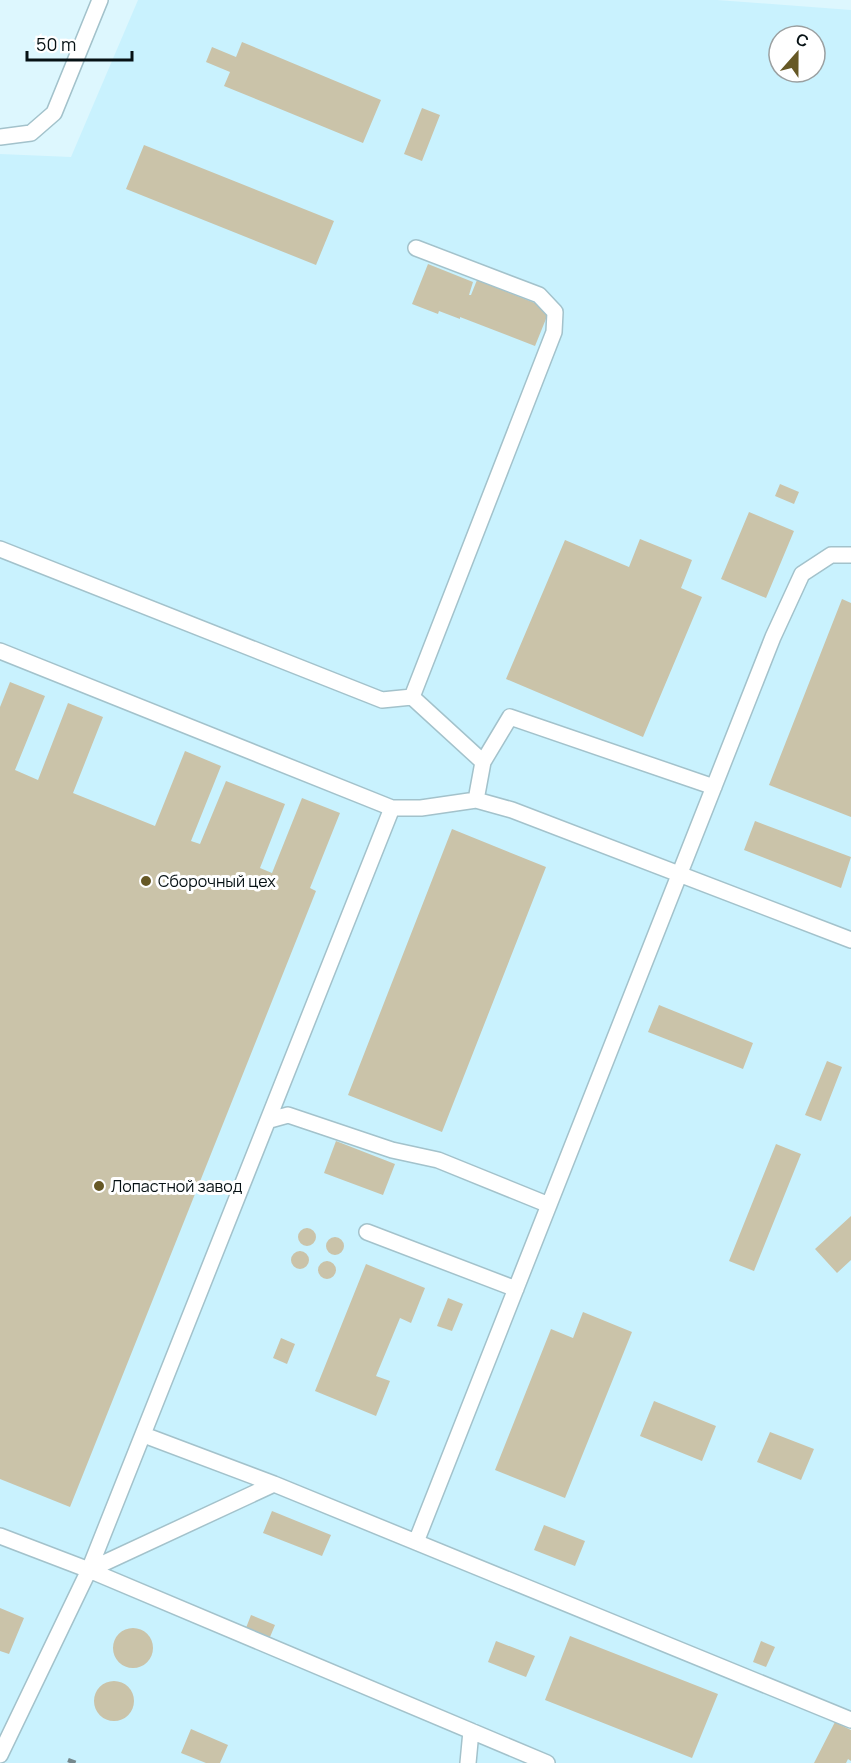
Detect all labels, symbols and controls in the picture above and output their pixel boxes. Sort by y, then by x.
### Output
scale bar [27,24,132,62]
north arrow [767,24,827,84]
text: С [793,28,812,52]
text: 50 m [36,32,76,56]
place label: Сборочный цех [158,870,276,892]
marker: Сборочный цех [139,874,153,888]
place label: Лопастной завод [111,1175,243,1197]
marker: Лопастной завод [92,1179,106,1193]

